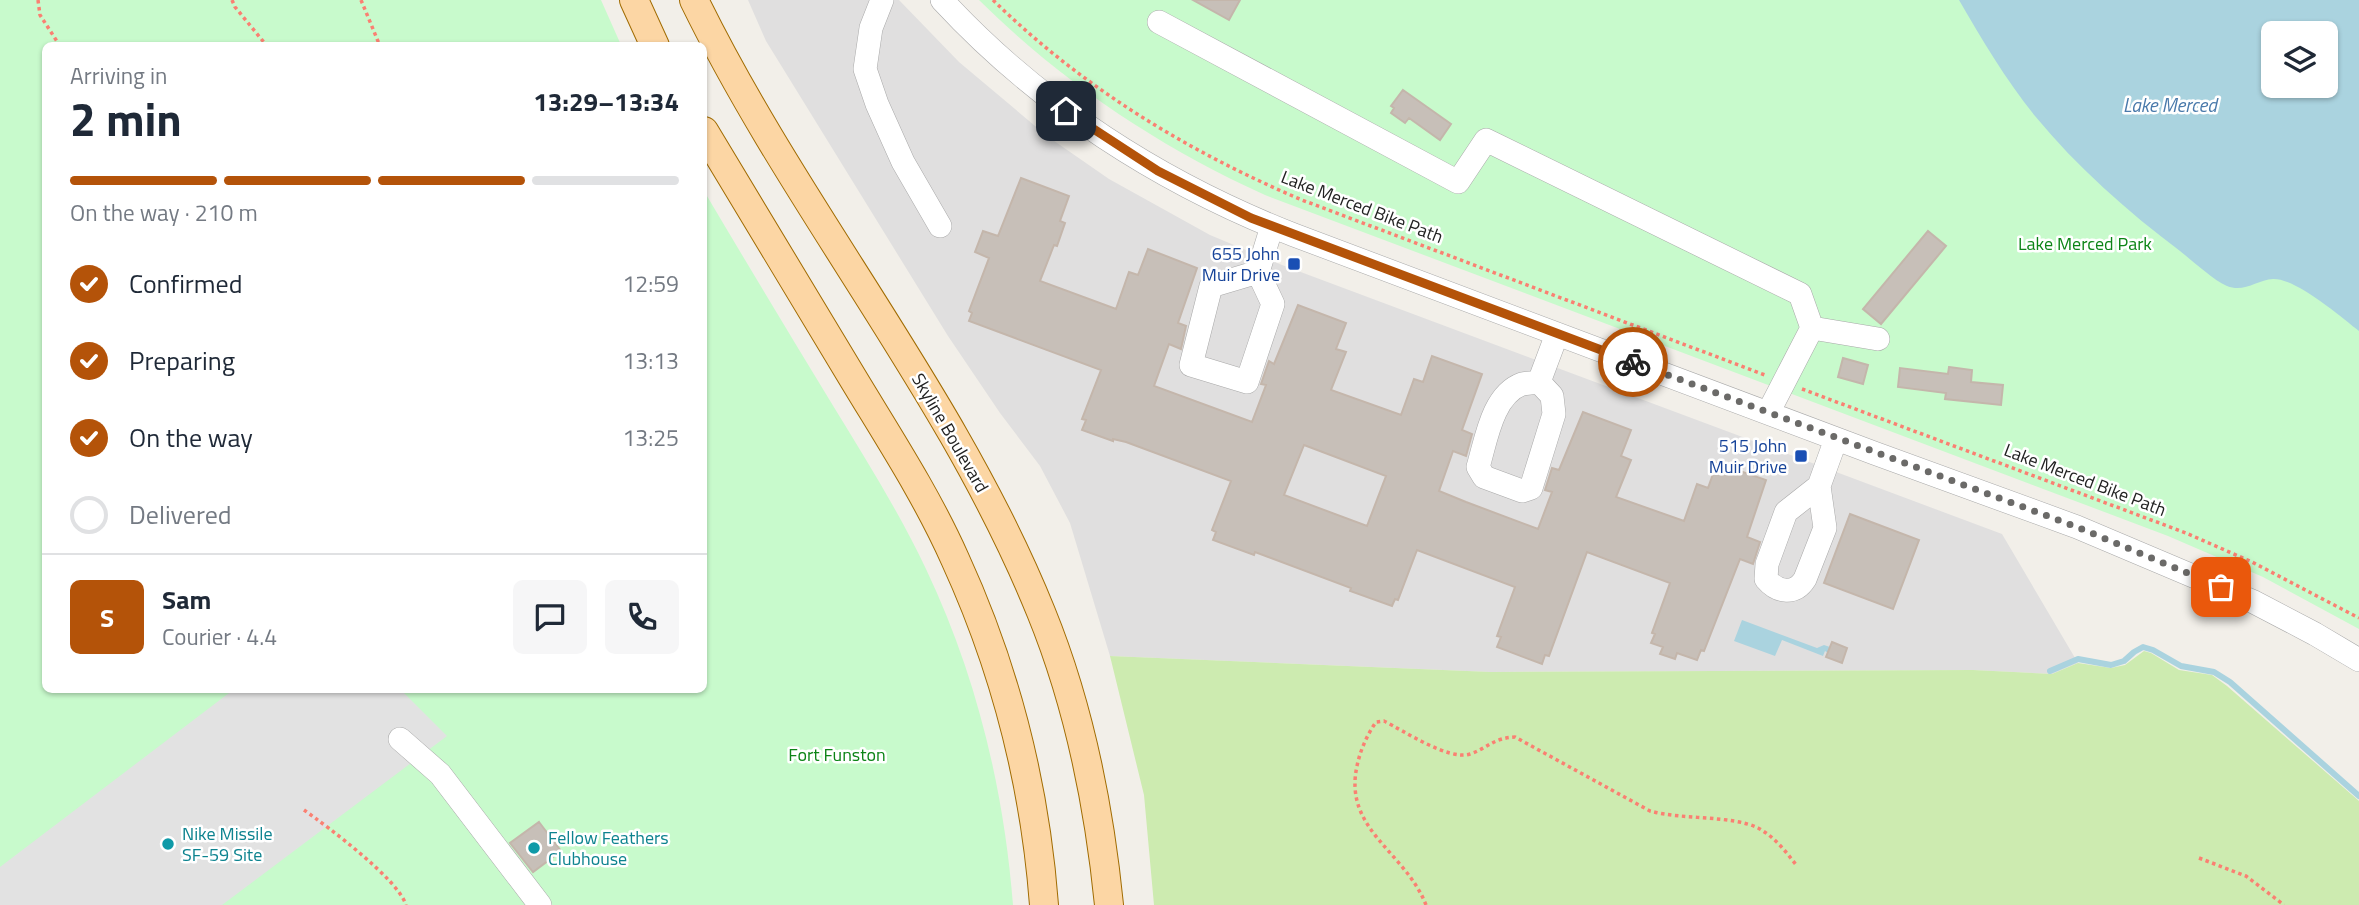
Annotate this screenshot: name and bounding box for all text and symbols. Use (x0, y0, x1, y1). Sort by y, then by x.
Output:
map controls (2261, 21, 2338, 98)
button: layers (2261, 21, 2338, 98)
text: Arriving in (70, 58, 167, 93)
pin (1036, 81, 1096, 141)
text: 13:29–13:34 (533, 82, 679, 121)
text: 2 min (70, 84, 182, 154)
water label: Lake Merced (2123, 90, 2219, 119)
icon: home (1047, 92, 1085, 130)
street label: Lake Merced Bike Path (1277, 163, 1447, 250)
text: On the way · 210 m (70, 195, 258, 230)
park label: Lake Merced Park (2018, 230, 2152, 257)
place label: 655 John Muir Drive (1202, 240, 1280, 288)
marker: 655 John Muir Drive (1286, 256, 1302, 272)
text: Confirmed (129, 264, 243, 303)
icon: check (70, 265, 108, 303)
text: 12:59 (622, 266, 679, 301)
courier (1598, 327, 1668, 397)
text: Preparing (129, 341, 235, 380)
icon: check (70, 342, 108, 380)
text: 13:13 (622, 343, 679, 378)
icon: bike (1614, 343, 1652, 381)
street label: Skyline Boulevard (905, 368, 996, 498)
text: On the way (129, 418, 253, 457)
icon: check (70, 419, 108, 457)
text: 13:25 (622, 420, 679, 455)
place label: 515 John Muir Drive (1709, 432, 1787, 480)
street label: Lake Merced Bike Path (2000, 436, 2170, 523)
marker: 515 John Muir Drive (1793, 448, 1809, 464)
text: Delivered (129, 495, 232, 534)
pin (2191, 557, 2251, 617)
icon: bag (2202, 568, 2240, 606)
text: Sam (162, 580, 211, 619)
button: chat (513, 580, 587, 654)
button: phone (605, 580, 679, 654)
text: S (100, 598, 114, 637)
text: Courier · 4.4 (162, 619, 277, 654)
park label: Fort Funston (788, 741, 886, 768)
place label: Nike Missile SF-59 Site (182, 820, 273, 868)
place label: Fellow Feathers Clubhouse (548, 824, 669, 872)
marker: Nike Missile SF-59 Site (160, 836, 176, 852)
marker: Fellow Feathers Clubhouse (526, 840, 542, 856)

